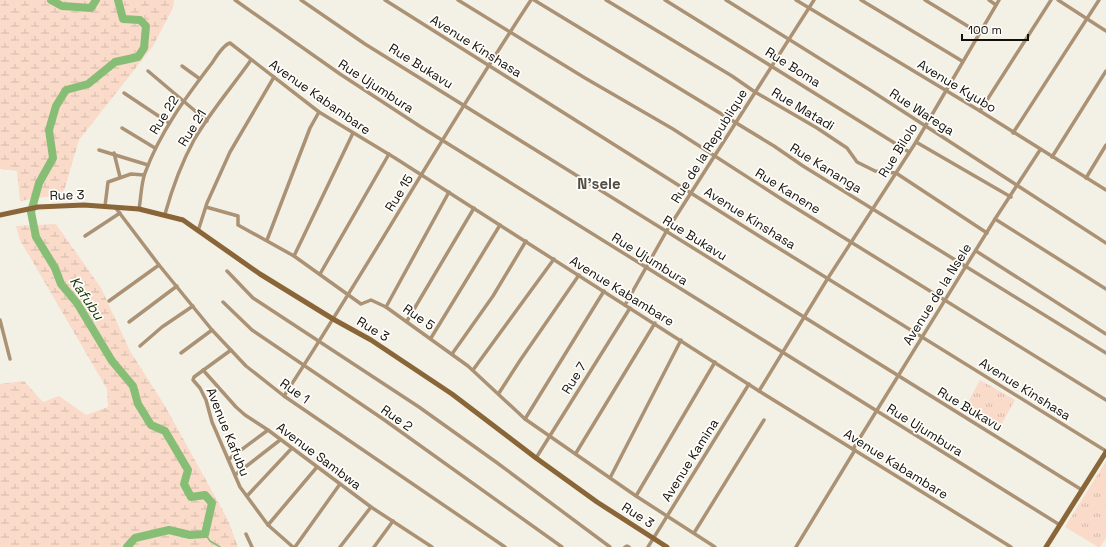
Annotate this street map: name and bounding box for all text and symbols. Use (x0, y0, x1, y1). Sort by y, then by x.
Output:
street label: Avenue Kinshasa (427, 11, 525, 81)
scale bar (962, 16, 1028, 42)
text: 100 m (968, 22, 1002, 38)
street label: Rue Bukavu (386, 40, 456, 92)
street label: Rue Boma (762, 43, 824, 91)
street label: Rue Ujumbura (335, 55, 417, 117)
street label: Avenue Kabambare (266, 56, 374, 138)
street label: Avenue Kyubo (914, 56, 1000, 116)
street label: Rue Matadi (768, 84, 838, 134)
street label: Rue Warega (886, 85, 958, 140)
street label: Rue de la Republique (667, 86, 751, 206)
street label: Rue 22 (145, 92, 183, 138)
street label: Rue 21 (174, 106, 210, 150)
street label: Rue Bilolo (875, 119, 921, 181)
street label: Rue Kananga (787, 139, 866, 197)
street label: Rue Kanene (752, 164, 824, 218)
street label: Rue 15 (381, 171, 417, 215)
district label: N'sele (577, 174, 621, 193)
street label: Avenue Kinshasa (701, 183, 799, 253)
street label: Rue 3 (49, 186, 85, 204)
street label: Rue Bukavu (660, 212, 730, 264)
street label: Rue Ujumbura (609, 229, 692, 289)
street label: Avenue de la Nsele (899, 240, 975, 348)
street label: Avenue Kabambare (567, 252, 677, 330)
water label: Kafubu (66, 273, 109, 324)
street label: Rue 5 (400, 300, 438, 334)
street label: Rue 3 (354, 313, 393, 345)
street label: Avenue Kinshasa (976, 354, 1074, 424)
street label: Rue 7 (558, 359, 590, 397)
street label: Rue 1 (277, 375, 313, 407)
street label: Rue Bukavu (934, 383, 1006, 435)
street label: Avenue Kafubu (202, 385, 254, 479)
street label: Rue Ujumbura (884, 400, 967, 460)
street label: Rue 2 (378, 401, 416, 435)
street label: Avenue Kamina (658, 415, 723, 505)
street label: Avenue Sambwa (273, 419, 365, 494)
street label: Avenue Kabambare (841, 425, 951, 503)
street label: Rue 3 (619, 498, 657, 532)

